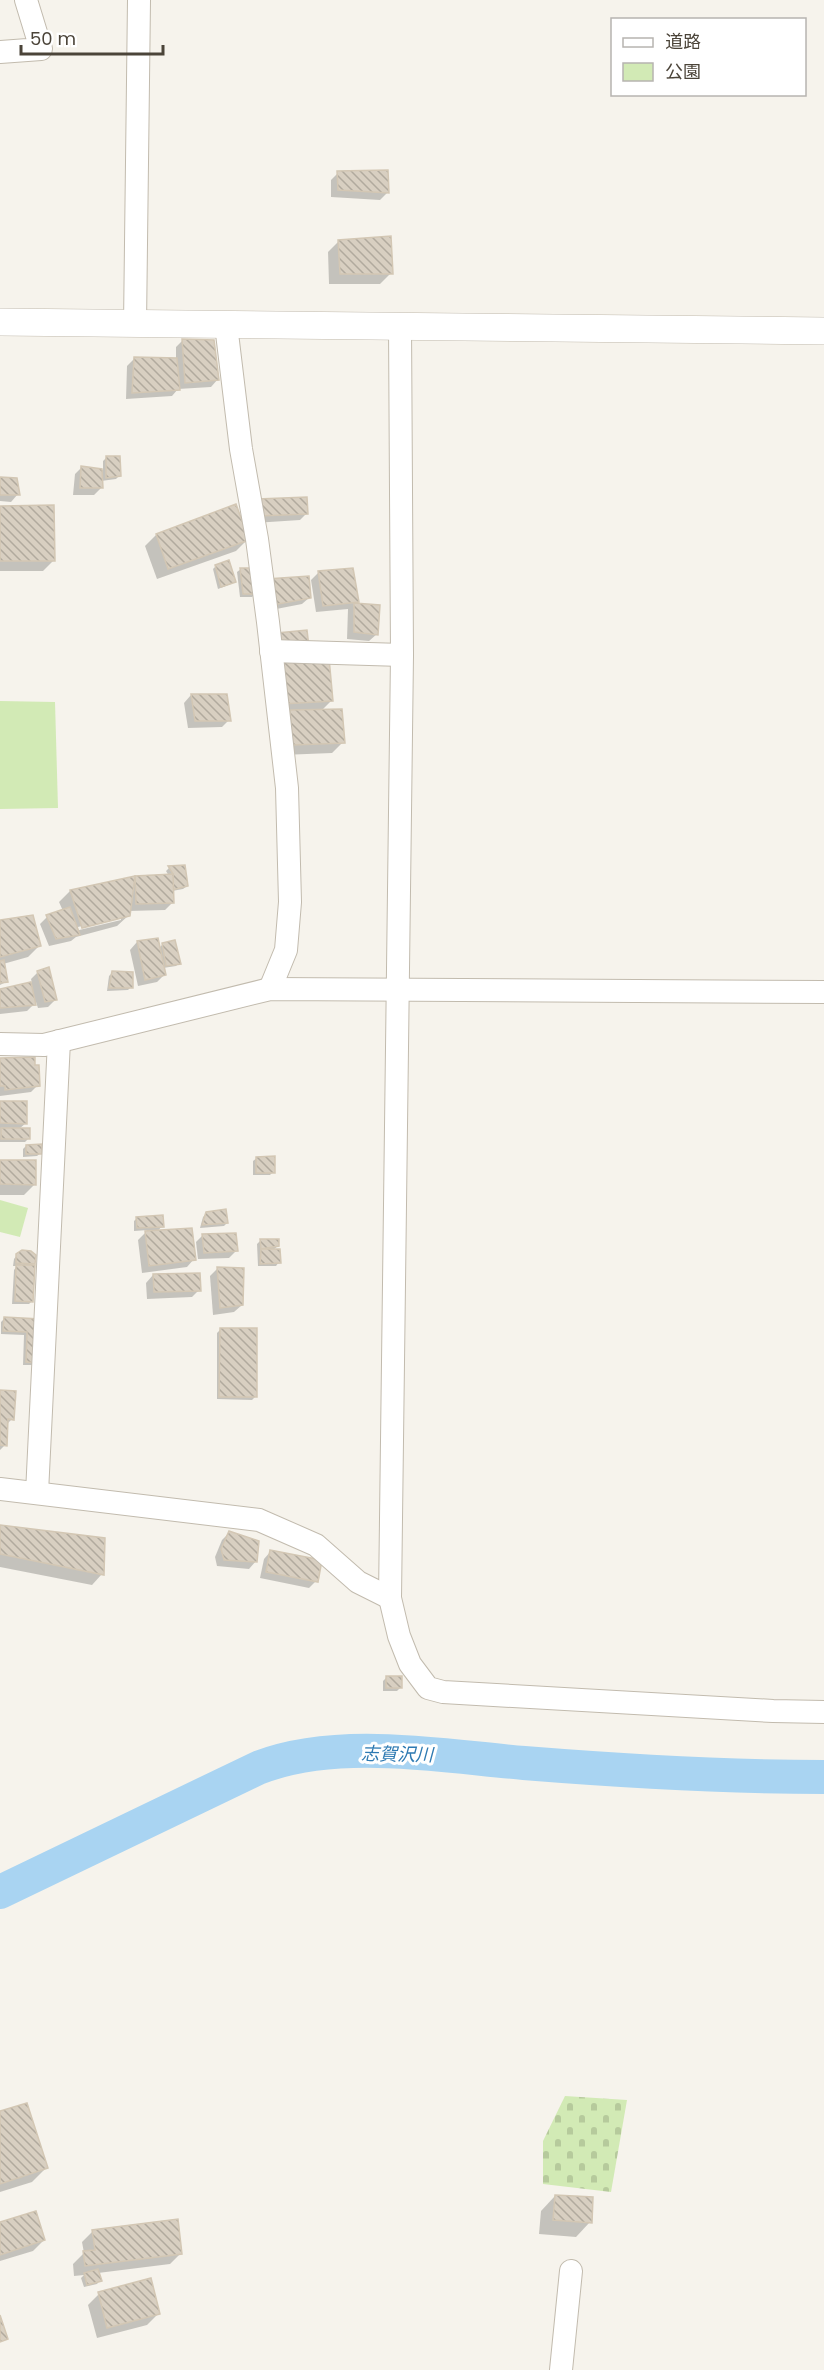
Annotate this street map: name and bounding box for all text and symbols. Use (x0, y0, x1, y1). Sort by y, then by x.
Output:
scale bar (21, 18, 164, 56)
legend (611, 18, 806, 96)
text: 50 m (30, 26, 76, 51)
text: 道路 (665, 29, 701, 54)
text: 公園 (665, 59, 701, 84)
water label: 志賀沢川 (361, 1741, 435, 1767)

